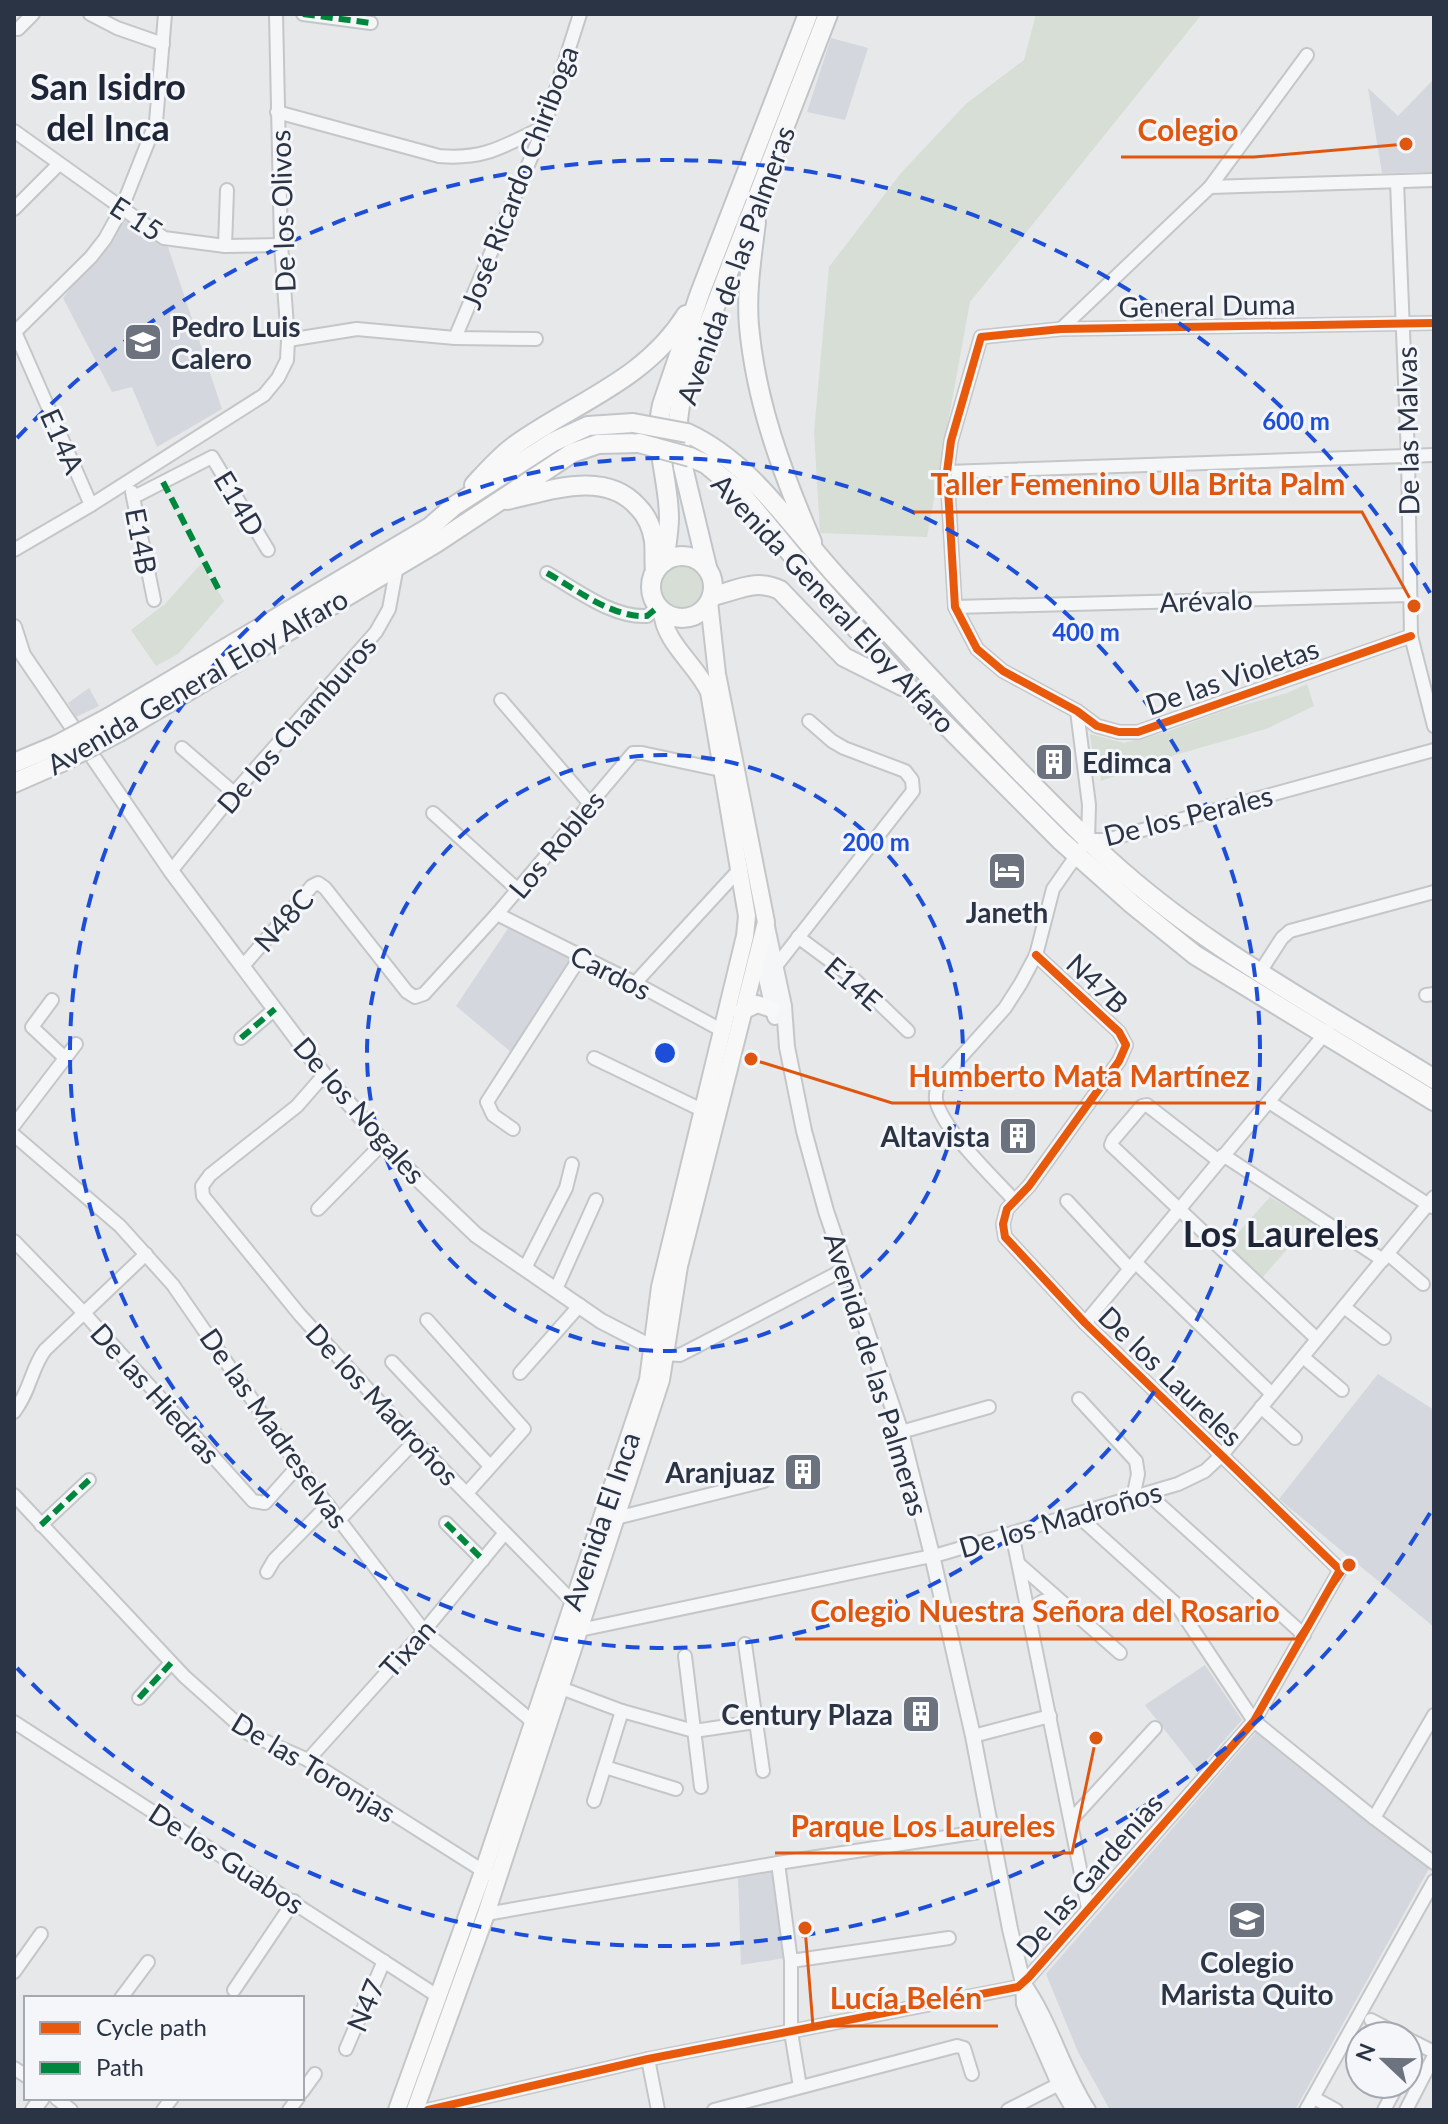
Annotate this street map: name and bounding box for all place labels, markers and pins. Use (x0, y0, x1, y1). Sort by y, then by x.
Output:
callout: Colegio (1121, 103, 1254, 157)
place label: Pedro Luis Calero (171, 309, 301, 375)
school or university icon: Pedro Luis Calero (122, 321, 164, 363)
callout: Taller Femenino Ulla Brita Palm (914, 458, 1362, 512)
building icon: Edimca (1033, 741, 1075, 783)
place label: Edimca (1082, 745, 1172, 779)
hotel icon: Janeth (986, 850, 1028, 892)
place label: Janeth (966, 895, 1048, 929)
centre of rings (651, 1039, 679, 1067)
callout: Humberto Mata Martínez (892, 1049, 1266, 1103)
building icon: Altavista (997, 1115, 1039, 1157)
place label: Altavista (880, 1119, 990, 1153)
building icon: Aranjuaz (782, 1451, 824, 1493)
place label: Aranjuaz (664, 1455, 775, 1489)
callout: Colegio Nuestra Señora del Rosario (795, 1585, 1296, 1639)
building icon: Century Plaza (900, 1693, 942, 1735)
place label: Century Plaza (721, 1697, 893, 1731)
callout: Parque Los Laureles (775, 1799, 1072, 1853)
school or university icon: Colegio Marista Quito (1226, 1899, 1268, 1941)
place label: Colegio Marista Quito (1160, 1945, 1334, 2011)
callout: Lucía Belén (813, 1972, 998, 2026)

